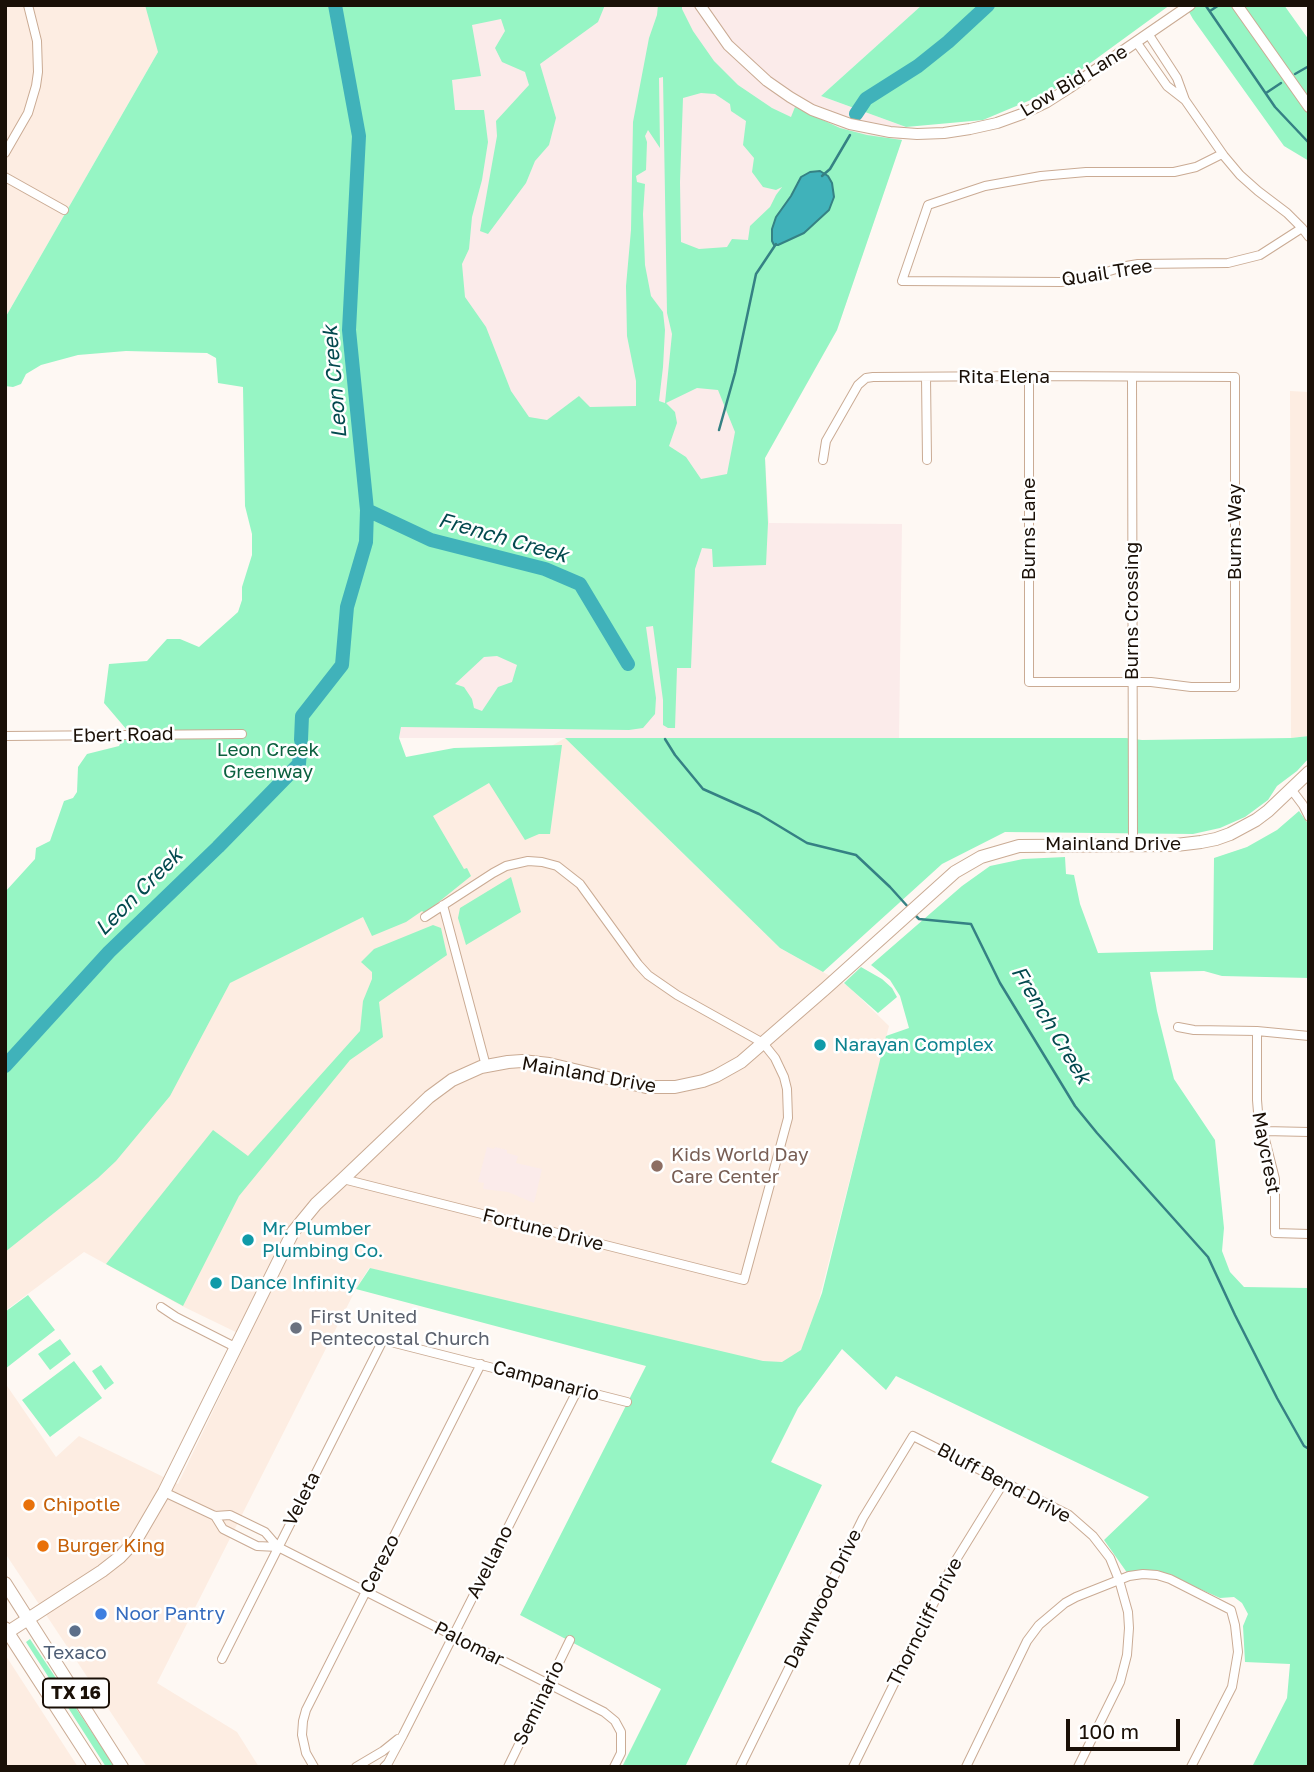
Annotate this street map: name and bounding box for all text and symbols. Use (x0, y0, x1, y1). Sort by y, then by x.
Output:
street label: Low Bid Lane (1016, 40, 1132, 122)
street label: Quail Tree (1060, 255, 1154, 291)
water label: Leon Creek (318, 325, 352, 439)
street label: Rita Elena (958, 366, 1050, 388)
street label: Burns Lane (1018, 478, 1040, 580)
street label: Burns Way (1224, 484, 1246, 580)
water label: French Creek (435, 507, 571, 569)
street label: Burns Crossing (1121, 542, 1143, 680)
street label: Ebert Road (72, 723, 174, 747)
park label: Leon Creek Greenway (217, 739, 319, 783)
street label: Mainland Drive (1045, 833, 1181, 855)
water label: Leon Creek (90, 843, 188, 941)
water label: French Creek (1006, 961, 1096, 1089)
place label: Narayan Complex (834, 1034, 994, 1056)
marker: Narayan Complex (812, 1037, 828, 1053)
street label: Mainland Drive (520, 1052, 658, 1098)
street label: Maycrest (1247, 1110, 1285, 1196)
place label: Kids World Day Care Center (671, 1144, 809, 1188)
marker: Kids World Day Care Center (649, 1158, 665, 1174)
street label: Fortune Drive (480, 1204, 606, 1256)
place label: Mr. Plumber Plumbing Co. (262, 1218, 383, 1262)
marker: Mr. Plumber Plumbing Co. (240, 1232, 256, 1248)
place label: Dance Infinity (230, 1272, 357, 1294)
marker: Dance Infinity (208, 1275, 224, 1291)
place label: First United Pentecostal Church (310, 1306, 490, 1350)
marker: First United Pentecostal Church (288, 1320, 304, 1336)
street label: Campanario (490, 1356, 602, 1406)
street label: Bluff Bend Drive (933, 1438, 1075, 1528)
street label: Veleta (279, 1468, 325, 1530)
place label: Chipotle (43, 1494, 120, 1516)
marker: Chipotle (21, 1497, 37, 1513)
street label: Avellano (462, 1522, 518, 1602)
street label: Dawnwood Drive (779, 1526, 867, 1672)
street label: Cerezo (355, 1531, 405, 1597)
place label: Burger King (57, 1535, 165, 1557)
marker: Burger King (35, 1538, 51, 1554)
street label: Thorncliff Drive (883, 1554, 967, 1690)
place label: Noor Pantry (115, 1603, 225, 1625)
marker: Noor Pantry (93, 1606, 109, 1622)
street label: Palomar (430, 1617, 508, 1671)
marker: Texaco (67, 1623, 83, 1639)
place label: Texaco (43, 1642, 107, 1664)
street label: Seminario (509, 1657, 569, 1749)
road number: TX 16 (43, 1678, 109, 1708)
scale bar (1069, 1706, 1183, 1750)
text: 100 m (1079, 1718, 1139, 1744)

